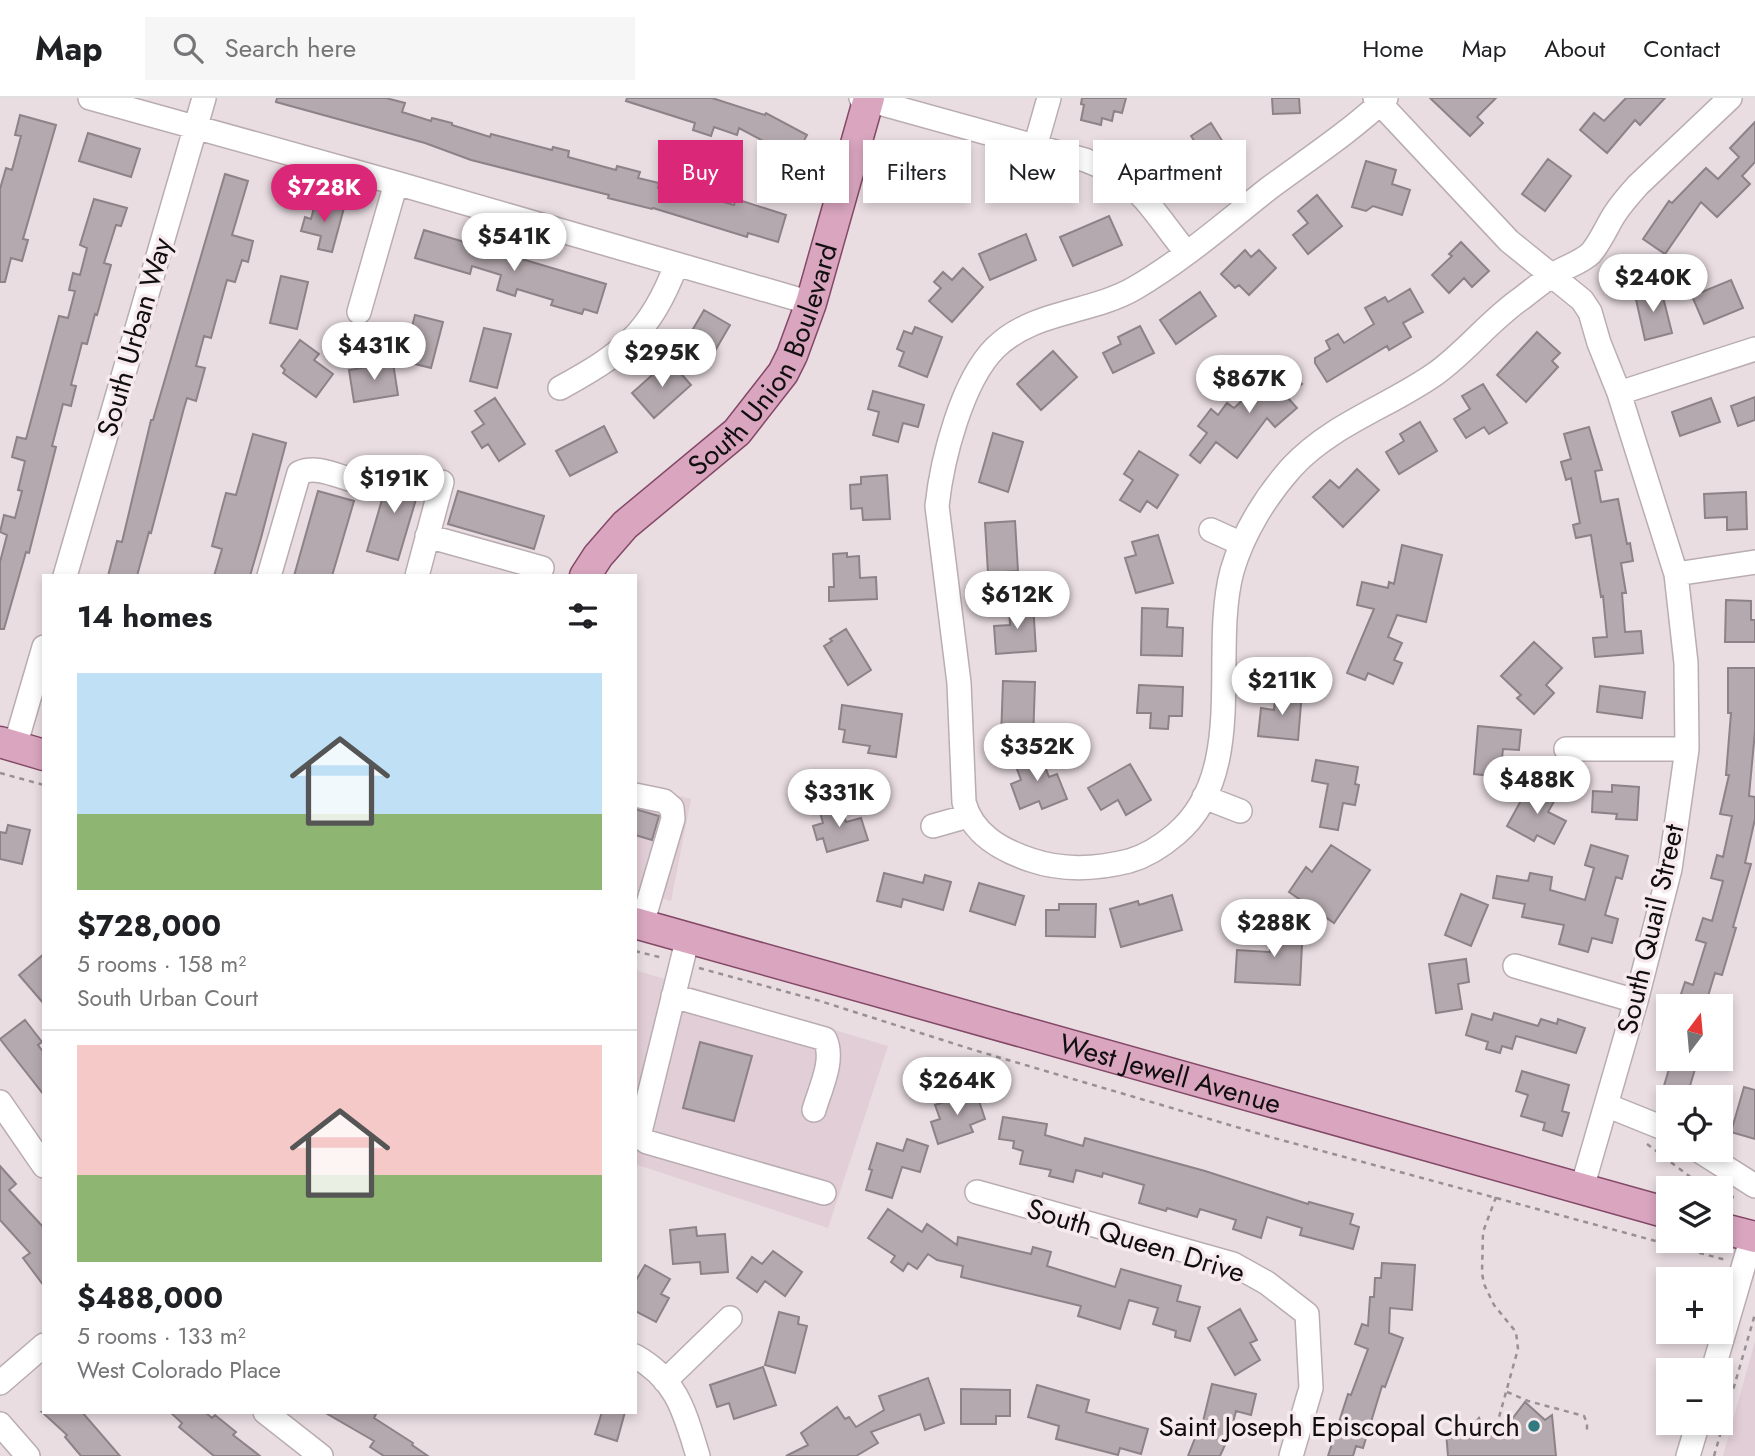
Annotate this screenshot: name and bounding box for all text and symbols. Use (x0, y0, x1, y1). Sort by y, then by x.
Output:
search box (145, 17, 635, 80)
text: Map (35, 25, 103, 72)
icon: search (169, 29, 207, 67)
text: Search here (225, 29, 356, 67)
text: Home (1362, 31, 1424, 66)
text: Map (1462, 31, 1506, 66)
text: About (1544, 31, 1605, 66)
text: Contact (1643, 31, 1720, 66)
chip: Buy (658, 140, 743, 203)
chip: Rent (757, 140, 849, 203)
chip: Filters (863, 140, 971, 203)
chip: New (985, 140, 1079, 203)
chip: Apartment (1093, 140, 1246, 203)
pin: $728K (275, 164, 373, 224)
text: $728K (287, 170, 361, 204)
pin: $541K (465, 214, 563, 273)
text: $541K (478, 219, 550, 253)
street label: South Urban Way (86, 232, 183, 442)
street label: South Union Boulevard (679, 238, 848, 486)
pin: $240K (1604, 254, 1702, 314)
text: $240K (1615, 260, 1691, 294)
pin: $431K (325, 322, 423, 382)
text: $431K (338, 328, 410, 362)
pin: $295K (613, 330, 711, 389)
text: $295K (624, 335, 700, 369)
pin: $867K (1200, 356, 1298, 415)
text: $867K (1212, 361, 1286, 395)
pin: $191K (345, 456, 443, 515)
text: $191K (359, 461, 429, 495)
pin: $612K (968, 572, 1066, 631)
text: $612K (981, 577, 1053, 611)
text: 14 homes (77, 595, 212, 638)
icon: filters (564, 597, 602, 635)
pin: $211K (1233, 658, 1331, 717)
text: $211K (1248, 663, 1316, 697)
icon: home (277, 718, 403, 844)
pin: $352K (988, 724, 1086, 783)
text: $352K (1000, 729, 1074, 763)
pin: $488K (1488, 756, 1586, 816)
text: $488K (1499, 762, 1575, 796)
pin: $331K (790, 770, 888, 829)
text: $331K (804, 775, 874, 809)
street label: South Quail Street (1606, 820, 1695, 1038)
pin: $288K (1225, 900, 1323, 959)
text: $728,000 (77, 904, 221, 947)
text: $288K (1237, 905, 1311, 939)
text: 5 rooms · 158 m² (77, 947, 246, 981)
text: South Urban Court (77, 981, 258, 1015)
north arrow (1656, 994, 1732, 1071)
map controls (1656, 994, 1733, 1435)
street label: West Jewell Avenue (1055, 1023, 1286, 1124)
pin: $264K (908, 1058, 1006, 1117)
text: $264K (919, 1063, 995, 1097)
button: locate (1656, 1085, 1733, 1162)
icon: home (277, 1090, 403, 1216)
button: layers (1656, 1176, 1733, 1253)
street label: South Queen Drive (1022, 1188, 1250, 1293)
button: + (1656, 1267, 1733, 1344)
text: $488,000 (77, 1276, 223, 1319)
text: 5 rooms · 133 m² (77, 1319, 246, 1353)
text: West Colorado Place (77, 1353, 281, 1387)
button: − (1656, 1358, 1733, 1435)
place label: Saint Joseph Episcopal Church (1159, 1406, 1520, 1447)
marker: Saint Joseph Episcopal Church (1526, 1418, 1542, 1434)

